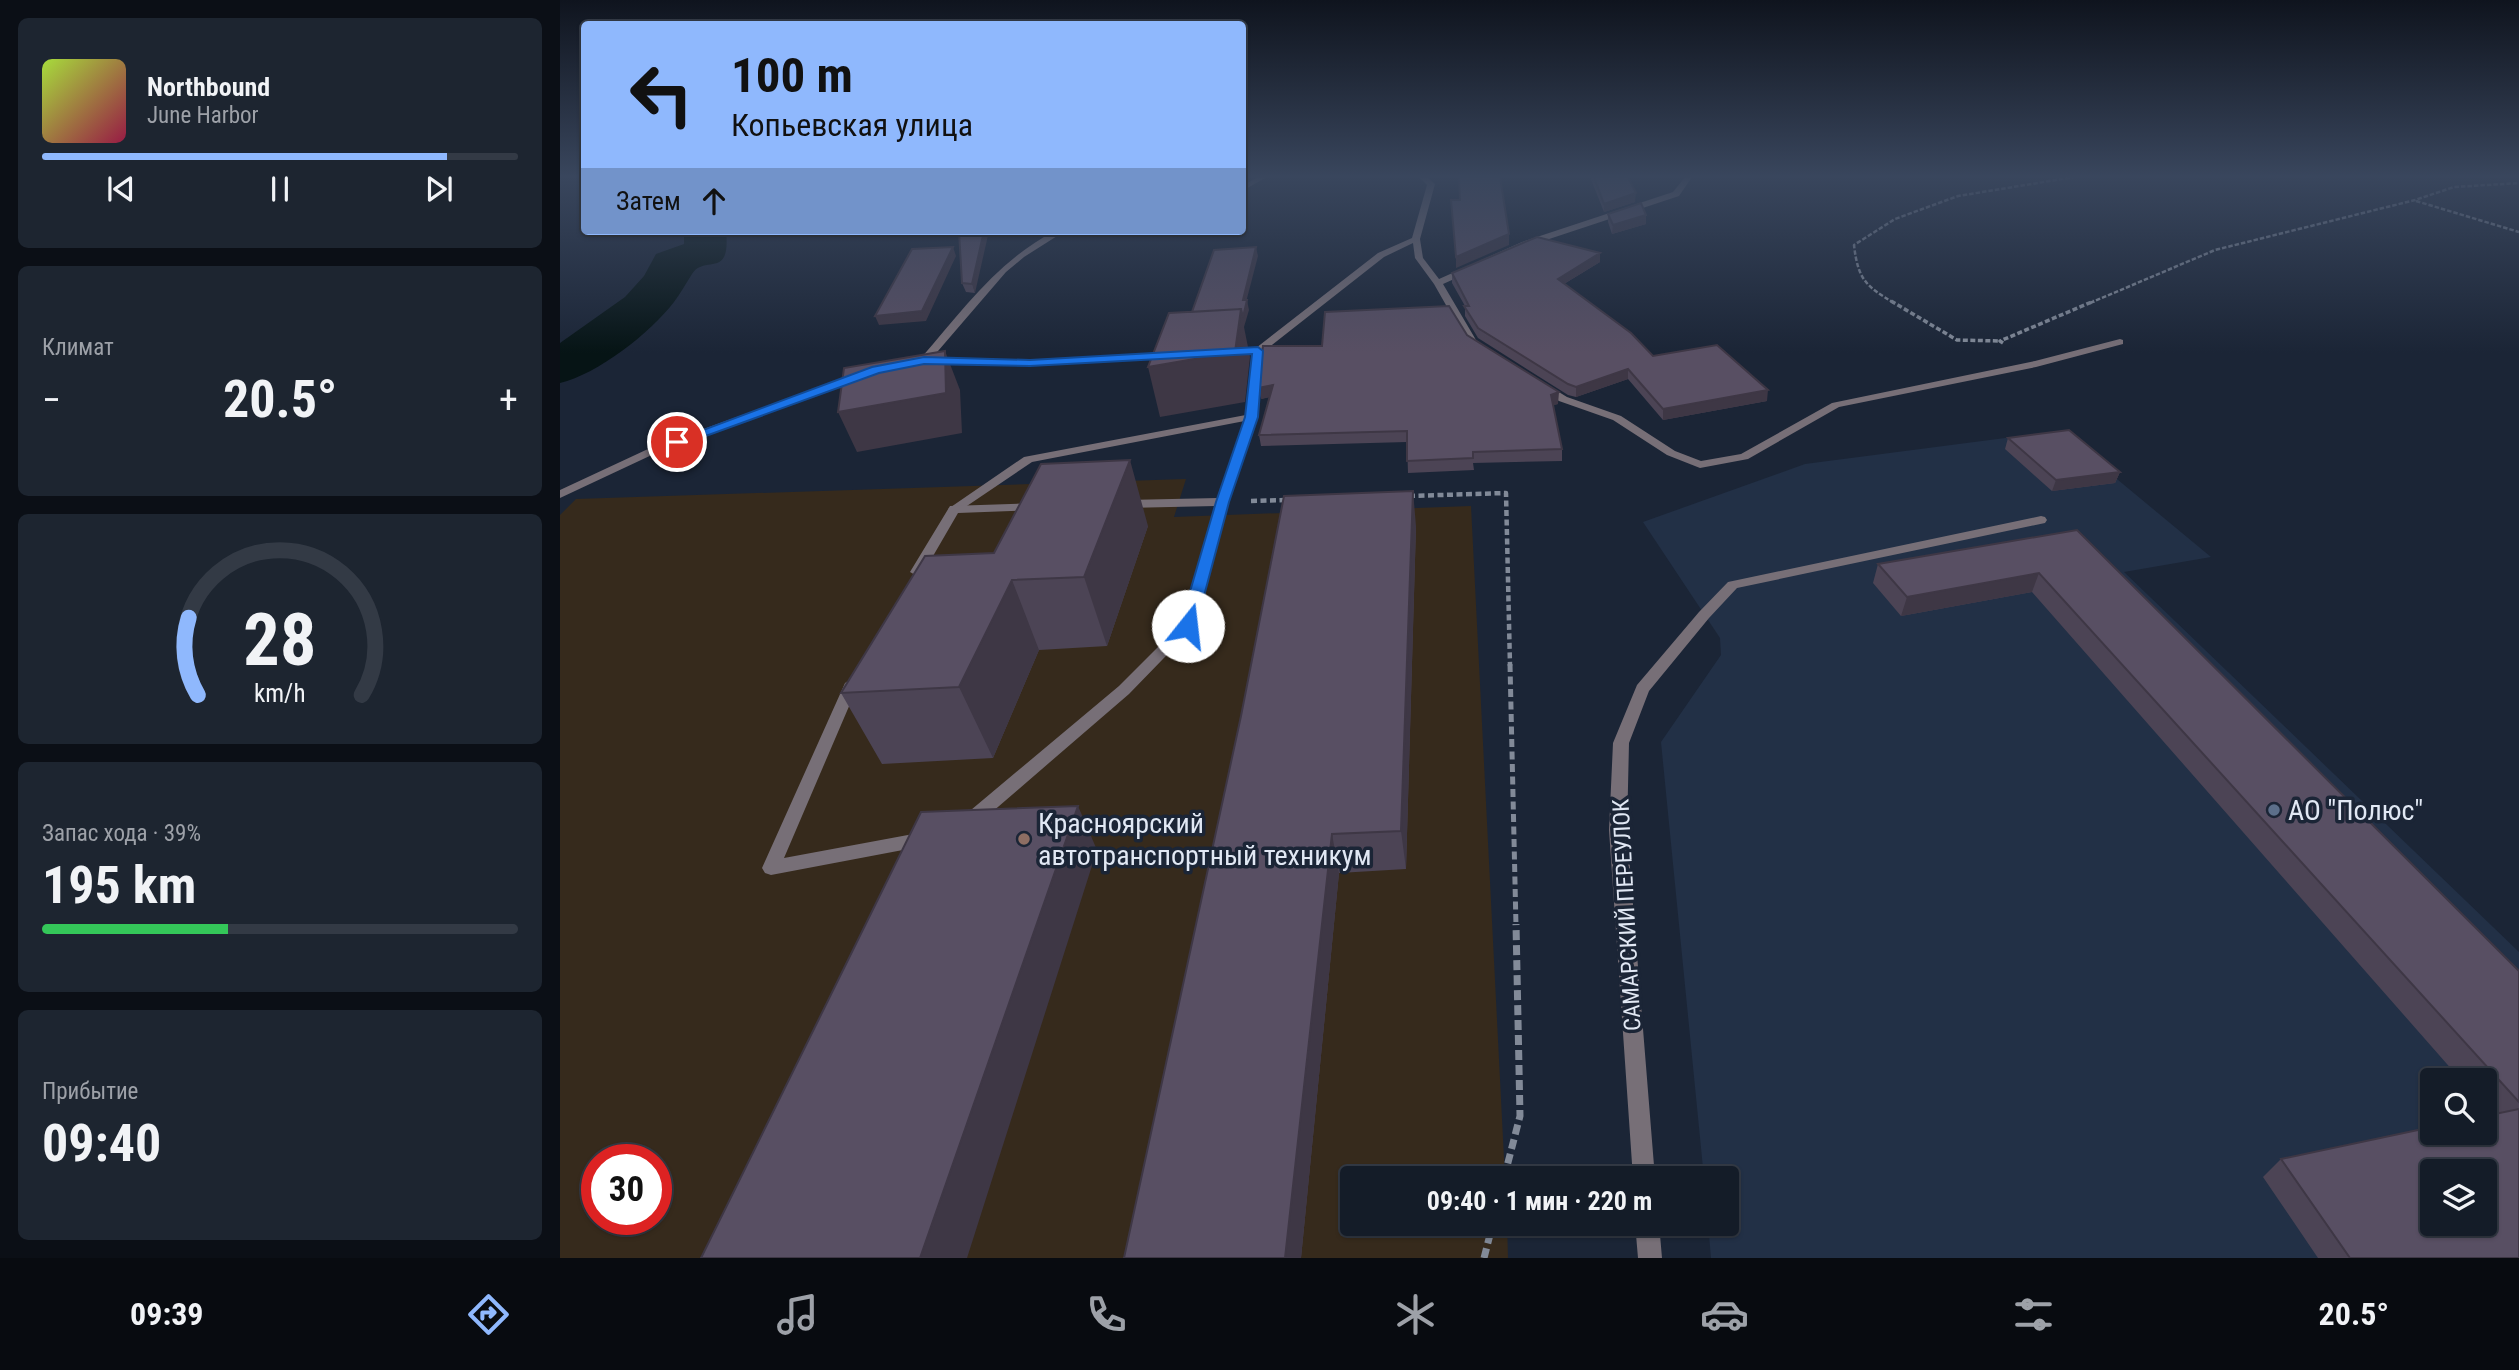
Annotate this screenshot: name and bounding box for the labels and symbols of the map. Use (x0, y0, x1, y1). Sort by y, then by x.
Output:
pin (647, 412, 707, 472)
position arrow (1151, 589, 1225, 663)
place label: АО "Полюс" (2288, 794, 2423, 827)
street label: САМАРСКИЙ ПЕРЕУЛОК (1606, 798, 1647, 1032)
marker: АО "Полюс" (2266, 802, 2282, 818)
place label: Красноярский автотранспортный техникум (1038, 807, 1372, 872)
marker: Красноярский автотранспортный техникум (1016, 831, 1032, 847)
speed limit sign: 30 (581, 1144, 672, 1235)

